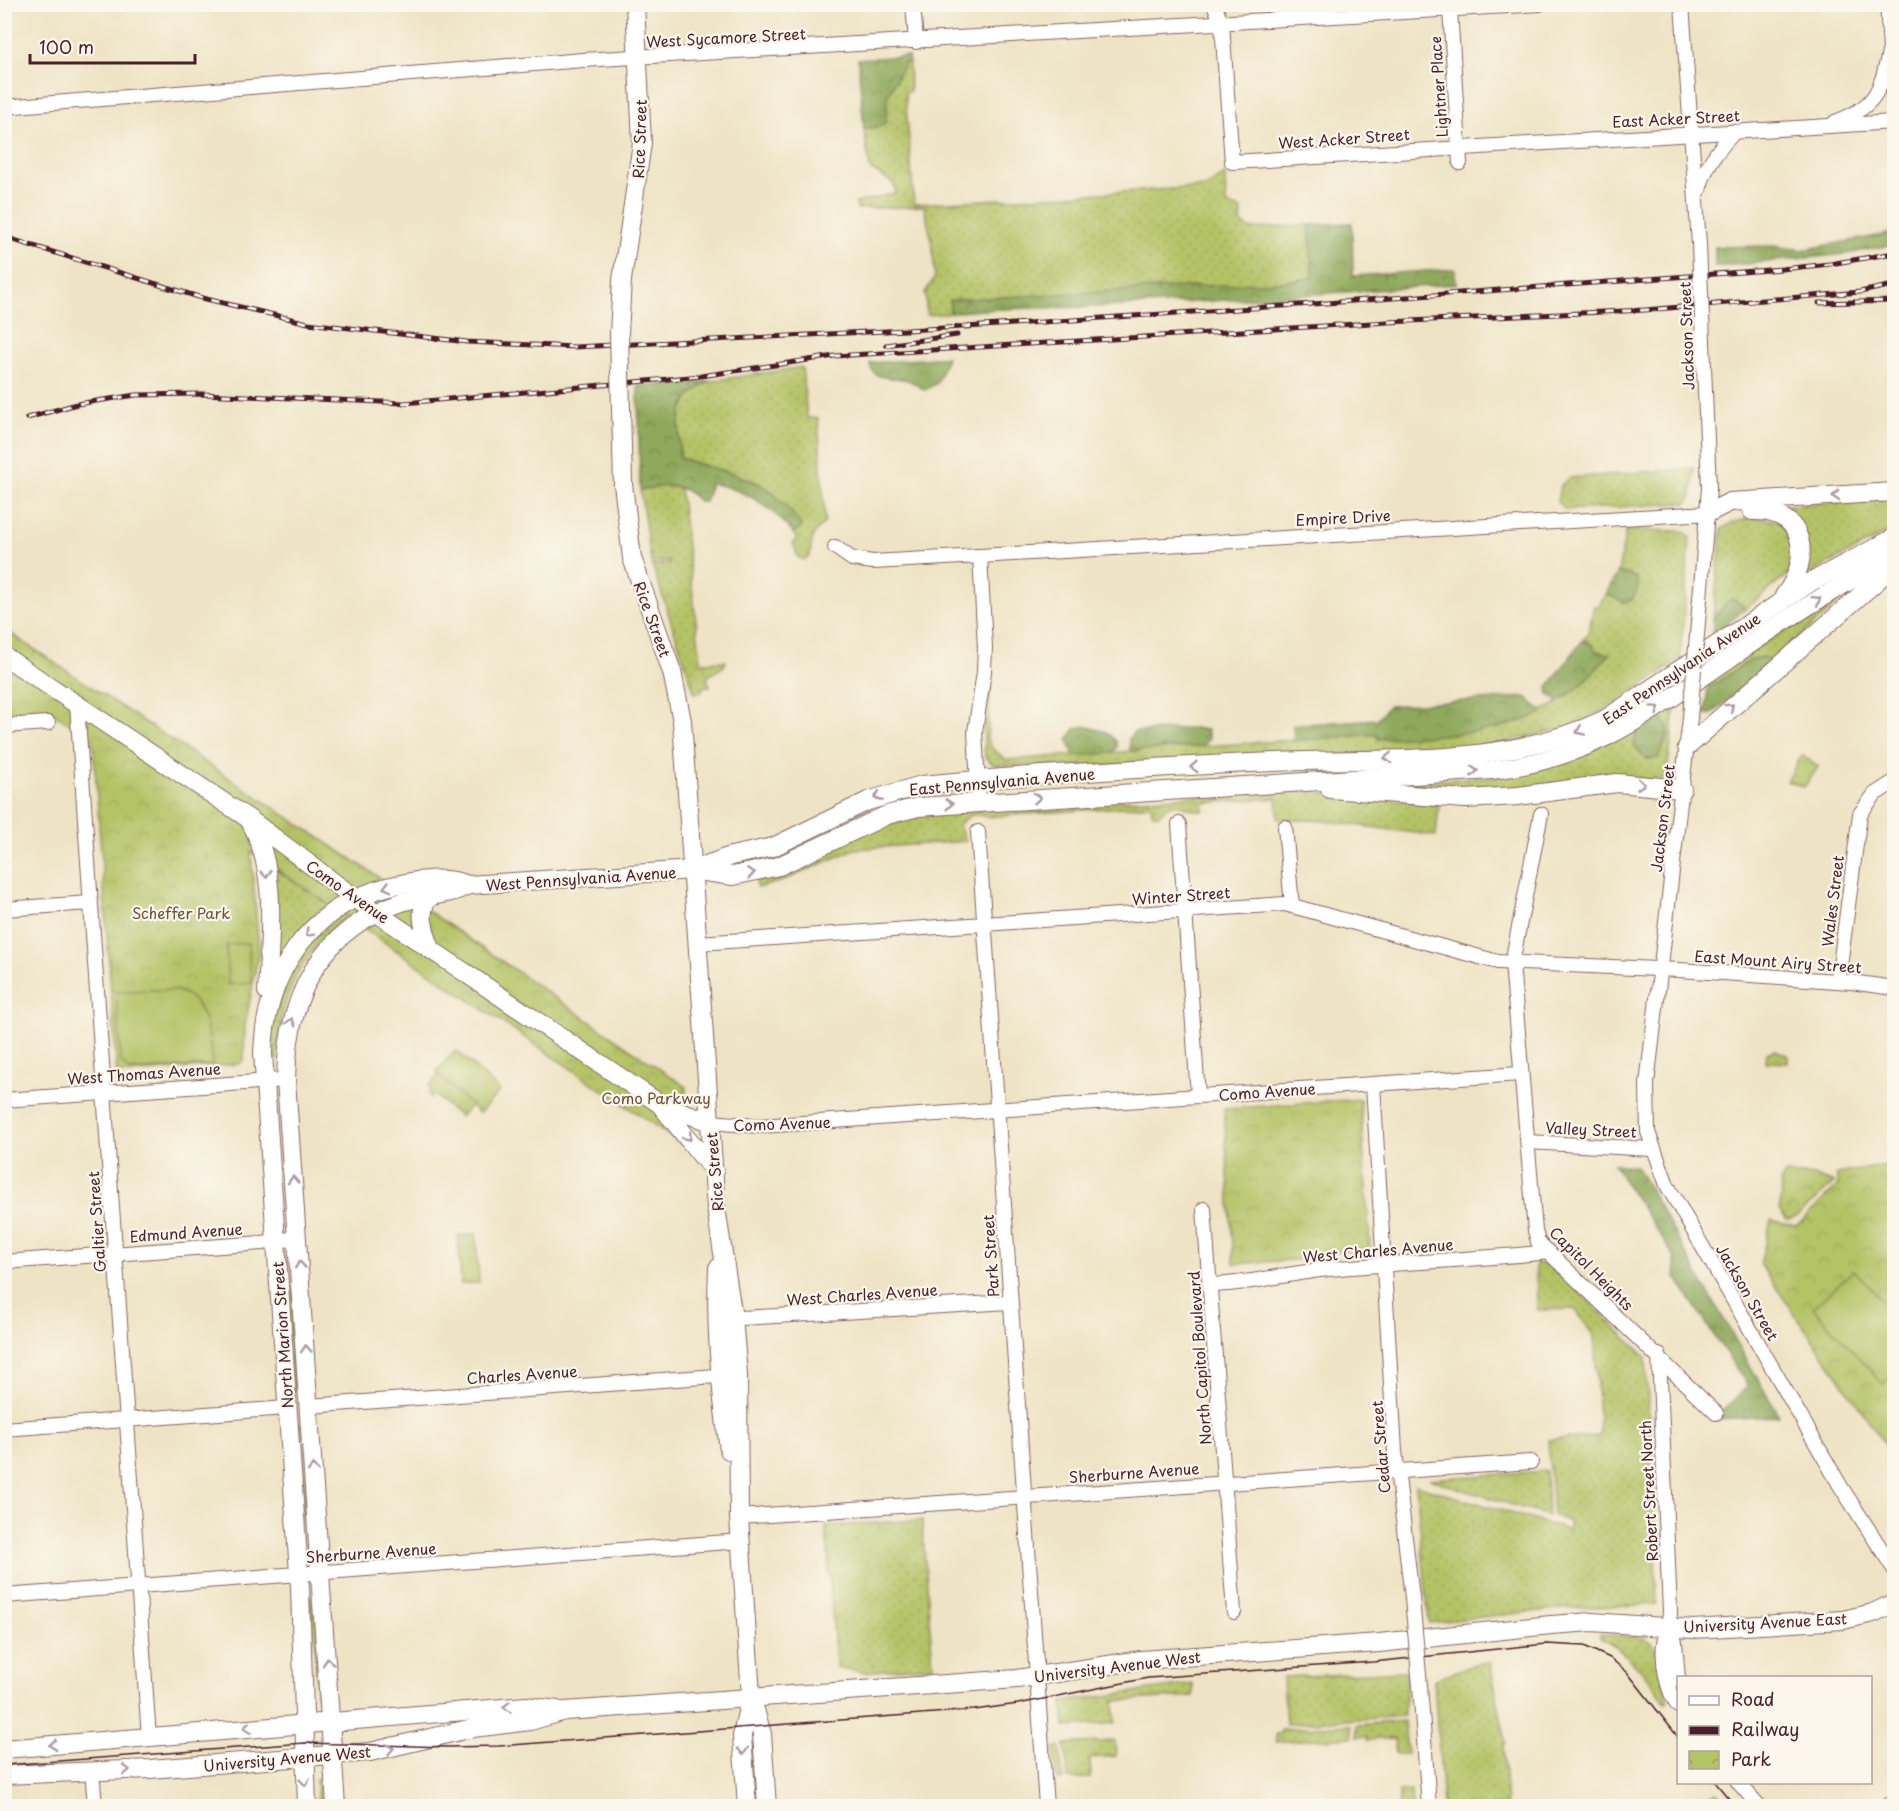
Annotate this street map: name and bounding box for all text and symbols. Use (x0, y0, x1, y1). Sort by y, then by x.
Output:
street label: West Sycamore Street (646, 21, 806, 53)
scale bar (30, 27, 195, 65)
text: 100 m (39, 33, 94, 60)
street label: Lightner Place (1423, 36, 1453, 138)
street label: Rice Street (626, 99, 652, 179)
street label: East Acker Street (1612, 103, 1740, 133)
street label: West Acker Street (1278, 122, 1410, 154)
street label: Jackson Street (1673, 282, 1699, 390)
one-way arrow (1832, 489, 1841, 502)
street label: Empire Drive (1295, 503, 1391, 531)
street label: Rice Street (629, 578, 677, 660)
one-way arrow (1811, 595, 1821, 607)
street label: East Pennsylvania Avenue (1597, 606, 1765, 730)
one-way arrow (1723, 703, 1734, 714)
one-way arrow (1649, 705, 1660, 716)
one-way arrow (1575, 724, 1586, 736)
one-way arrow (1384, 752, 1393, 764)
one-way arrow (1189, 760, 1198, 773)
street label: East Pennsylvania Avenue (908, 761, 1096, 801)
street label: Jackson Street (1644, 763, 1680, 873)
one-way arrow (1470, 765, 1479, 778)
one-way arrow (1636, 777, 1645, 790)
one-way arrow (874, 789, 884, 802)
one-way arrow (1033, 792, 1042, 805)
one-way arrow (944, 798, 953, 811)
street label: Como Avenue (302, 854, 394, 928)
street label: Wales Street (1815, 854, 1849, 948)
street label: West Pennsylvania Avenue (485, 860, 677, 896)
one-way arrow (745, 867, 755, 880)
one-way arrow (259, 870, 272, 879)
one-way arrow (382, 880, 393, 892)
street label: Winter Street (1131, 880, 1231, 910)
park label: Scheffer Park (132, 901, 230, 924)
one-way arrow (305, 926, 316, 937)
street label: East Mount Airy Street (1694, 944, 1862, 978)
one-way arrow (284, 1017, 297, 1027)
street label: West Thomas Avenue (67, 1056, 221, 1090)
street label: Como Avenue (1218, 1076, 1316, 1106)
park label: Como Parkway (601, 1086, 711, 1109)
street label: Como Avenue (733, 1110, 831, 1136)
street label: Valley Street (1545, 1115, 1637, 1143)
one-way arrow (680, 1131, 691, 1142)
street label: Rice Street (699, 1132, 729, 1212)
street label: Galtier Street (81, 1171, 111, 1273)
one-way arrow (287, 1175, 300, 1184)
street label: Park Street (976, 1214, 1004, 1298)
street label: Edmund Avenue (129, 1217, 243, 1247)
street label: Capitol Heights (1545, 1221, 1639, 1315)
street label: West Charles Avenue (1302, 1232, 1454, 1268)
street label: Jackson Street (1711, 1239, 1785, 1345)
one-way arrow (293, 1260, 306, 1269)
street label: North Marion Street (265, 1261, 299, 1409)
street label: North Capitol Boulevard (1181, 1270, 1217, 1446)
street label: West Charles Avenue (786, 1277, 938, 1311)
one-way arrow (300, 1344, 313, 1353)
street label: Charles Avenue (466, 1359, 578, 1389)
street label: Cedar Street (1364, 1400, 1396, 1494)
street label: Robert Street North (1633, 1420, 1663, 1562)
street label: Sherburne Avenue (1068, 1456, 1200, 1488)
one-way arrow (307, 1463, 320, 1472)
street label: Sherburne Avenue (305, 1536, 437, 1568)
street label: University Avenue East (1683, 1606, 1847, 1638)
street label: University Avenue West (1032, 1644, 1202, 1688)
one-way arrow (321, 1658, 334, 1667)
legend (1677, 1676, 1872, 1784)
text: Road (1731, 1685, 1775, 1712)
one-way arrow (503, 1700, 512, 1713)
text: Railway (1731, 1715, 1799, 1742)
one-way arrow (243, 1722, 252, 1734)
one-way arrow (48, 1738, 57, 1751)
street label: University Avenue West (202, 1739, 372, 1777)
one-way arrow (384, 1743, 394, 1756)
text: Park (1731, 1745, 1771, 1772)
one-way arrow (737, 1746, 750, 1755)
one-way arrow (121, 1763, 130, 1776)
one-way arrow (298, 1778, 311, 1787)

